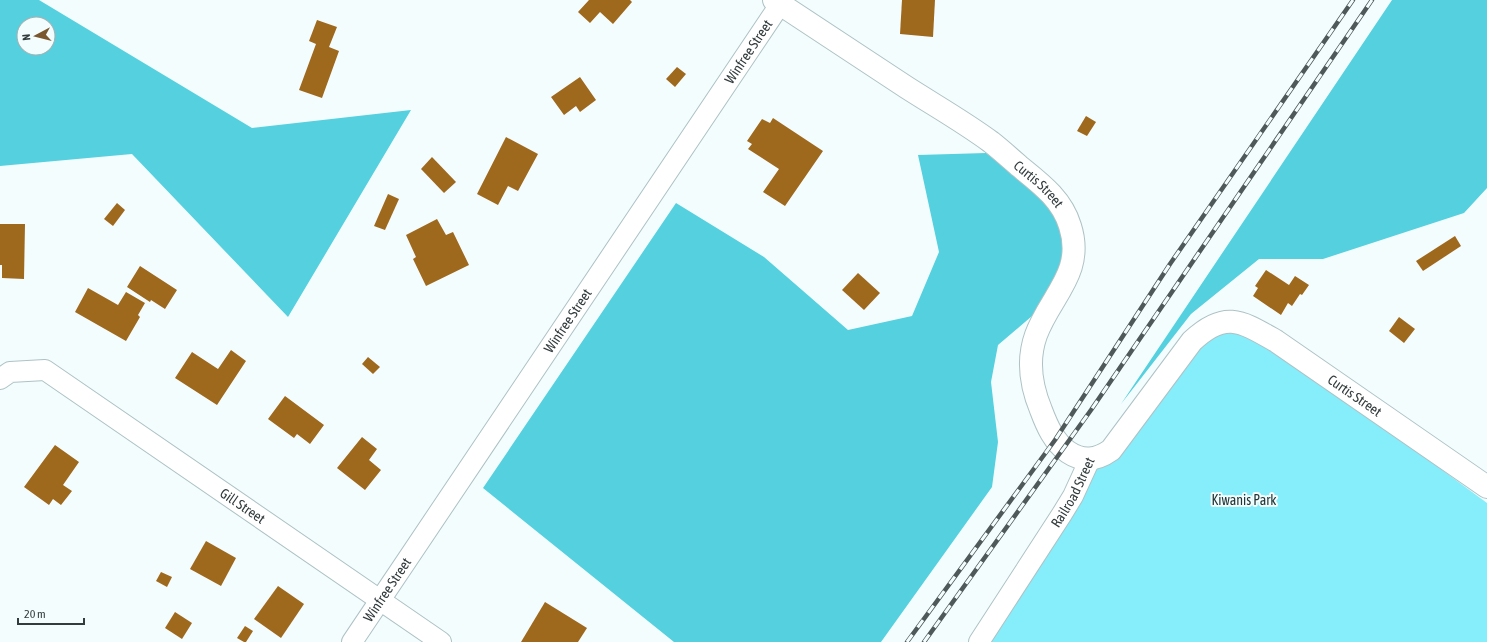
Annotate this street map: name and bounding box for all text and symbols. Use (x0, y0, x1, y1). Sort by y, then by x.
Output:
north arrow (16, 16, 56, 56)
street label: Winfree Street (721, 17, 775, 87)
text: N (20, 33, 32, 41)
street label: Curtis Street (1011, 157, 1067, 210)
street label: Winfree Street (541, 286, 595, 356)
street label: Curtis Street (1325, 371, 1385, 420)
street label: Railroad Street (1048, 455, 1098, 530)
street label: Gill Street (217, 485, 268, 527)
park label: Kiwanis Park (1211, 492, 1277, 508)
street label: Winfree Street (360, 555, 414, 625)
scale bar (18, 600, 84, 626)
text: 20 m (24, 607, 46, 621)

